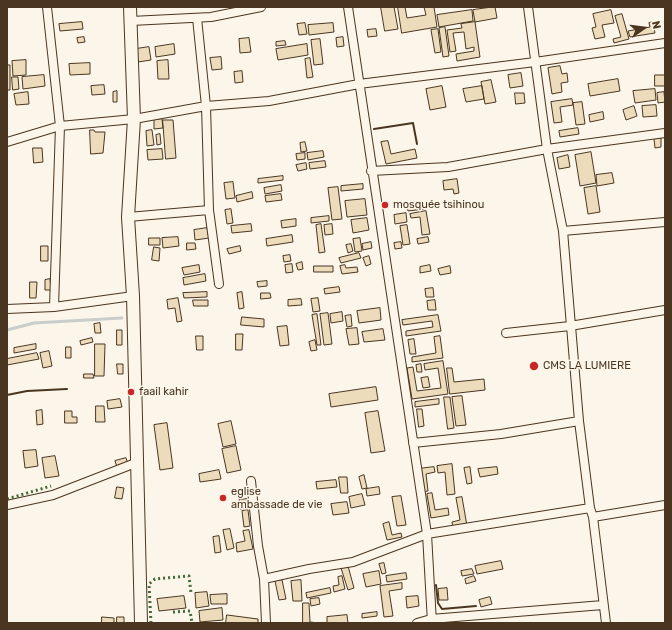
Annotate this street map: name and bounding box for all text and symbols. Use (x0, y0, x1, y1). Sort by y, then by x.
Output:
north arrow (624, 8, 664, 48)
text: N (649, 20, 663, 30)
place label: mosquée tsihinou (393, 198, 484, 212)
marker: mosquée tsihinou (380, 200, 390, 210)
place label: CMS LA LUMIERE (543, 359, 631, 373)
marker: CMS LA LUMIERE (528, 360, 540, 372)
place label: faail kahir (139, 385, 189, 399)
marker: faail kahir (126, 387, 136, 397)
place label: eglise ambassade de vie (231, 485, 322, 511)
marker: eglise ambassade de vie (218, 493, 228, 503)

